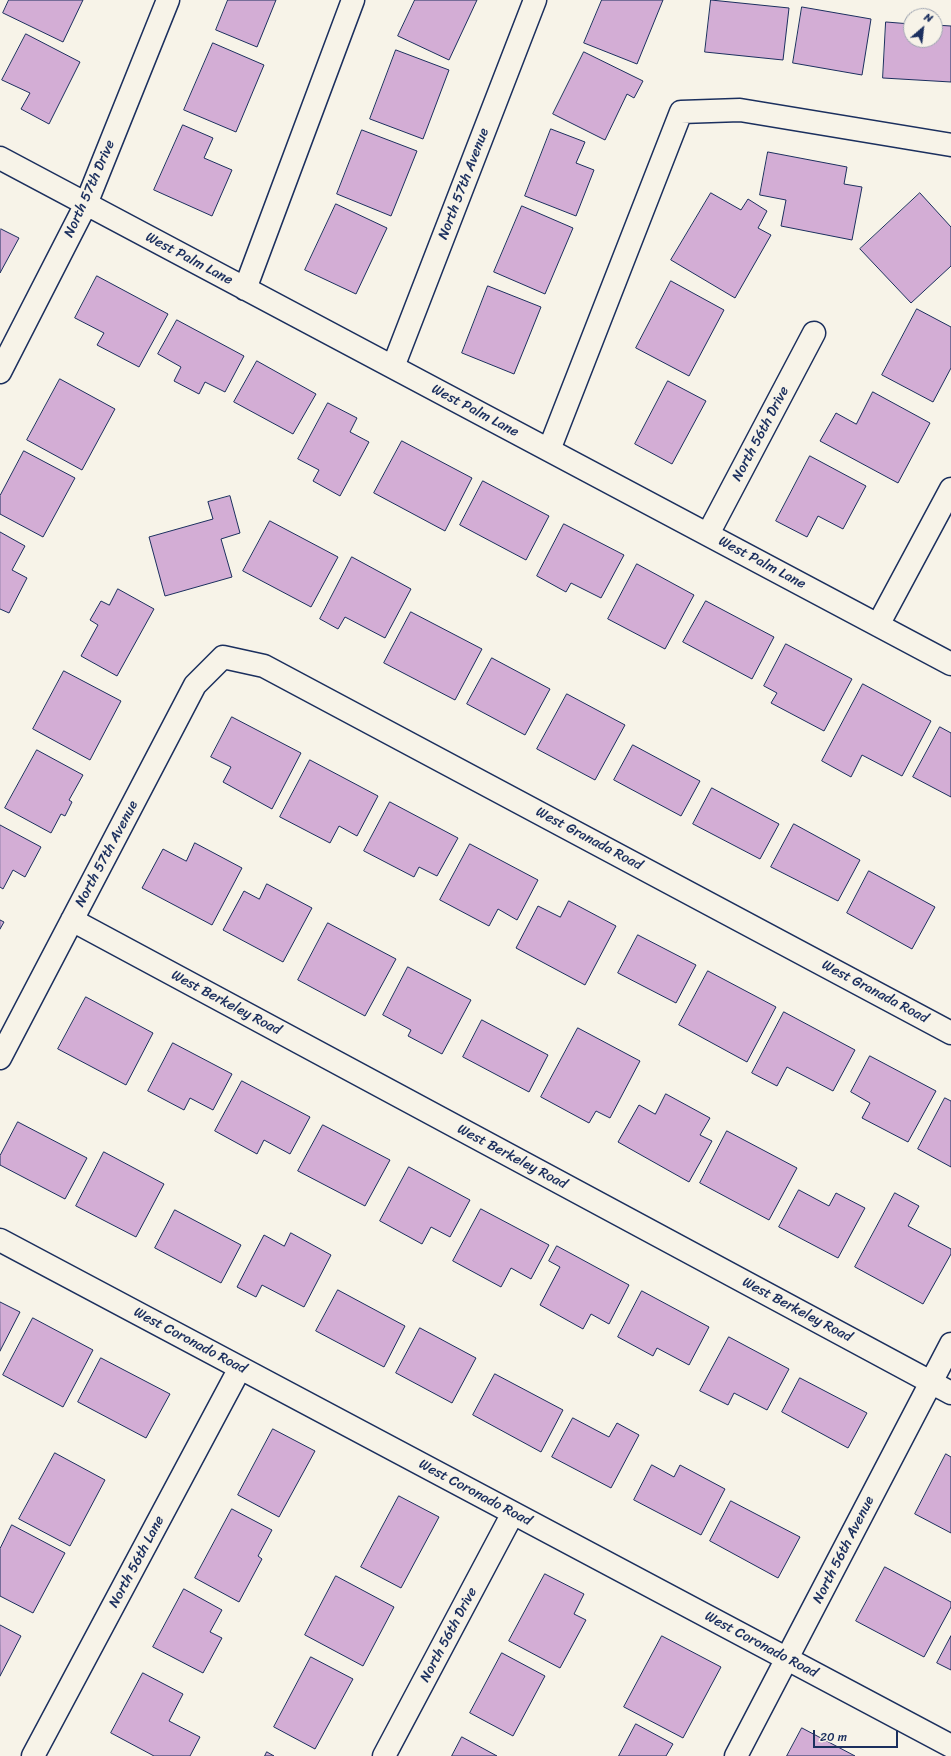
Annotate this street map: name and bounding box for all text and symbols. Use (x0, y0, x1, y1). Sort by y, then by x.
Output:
north arrow (903, 8, 943, 48)
text: N (921, 8, 936, 28)
street label: North 57th Avenue (435, 126, 493, 242)
street label: North 57th Drive (61, 138, 119, 240)
street label: West Palm Lane (143, 229, 235, 289)
street label: West Palm Lane (429, 381, 521, 441)
street label: North 56th Drive (729, 384, 793, 484)
street label: West Palm Lane (716, 533, 808, 593)
street label: North 57th Avenue (72, 798, 142, 910)
street label: West Granada Road (533, 804, 645, 874)
street label: West Granada Road (819, 957, 931, 1027)
street label: West Berkeley Road (168, 967, 284, 1039)
street label: West Berkeley Road (454, 1121, 570, 1193)
street label: West Berkeley Road (739, 1274, 855, 1346)
street label: West Coronado Road (131, 1304, 249, 1378)
street label: West Coronado Road (416, 1456, 534, 1530)
street label: North 56th Avenue (810, 1494, 878, 1606)
street label: North 56th Lane (106, 1513, 168, 1611)
street label: North 56th Drive (417, 1585, 481, 1685)
street label: West Coronado Road (702, 1608, 820, 1682)
scale bar (815, 1722, 900, 1748)
text: 20 m (820, 1726, 847, 1748)

